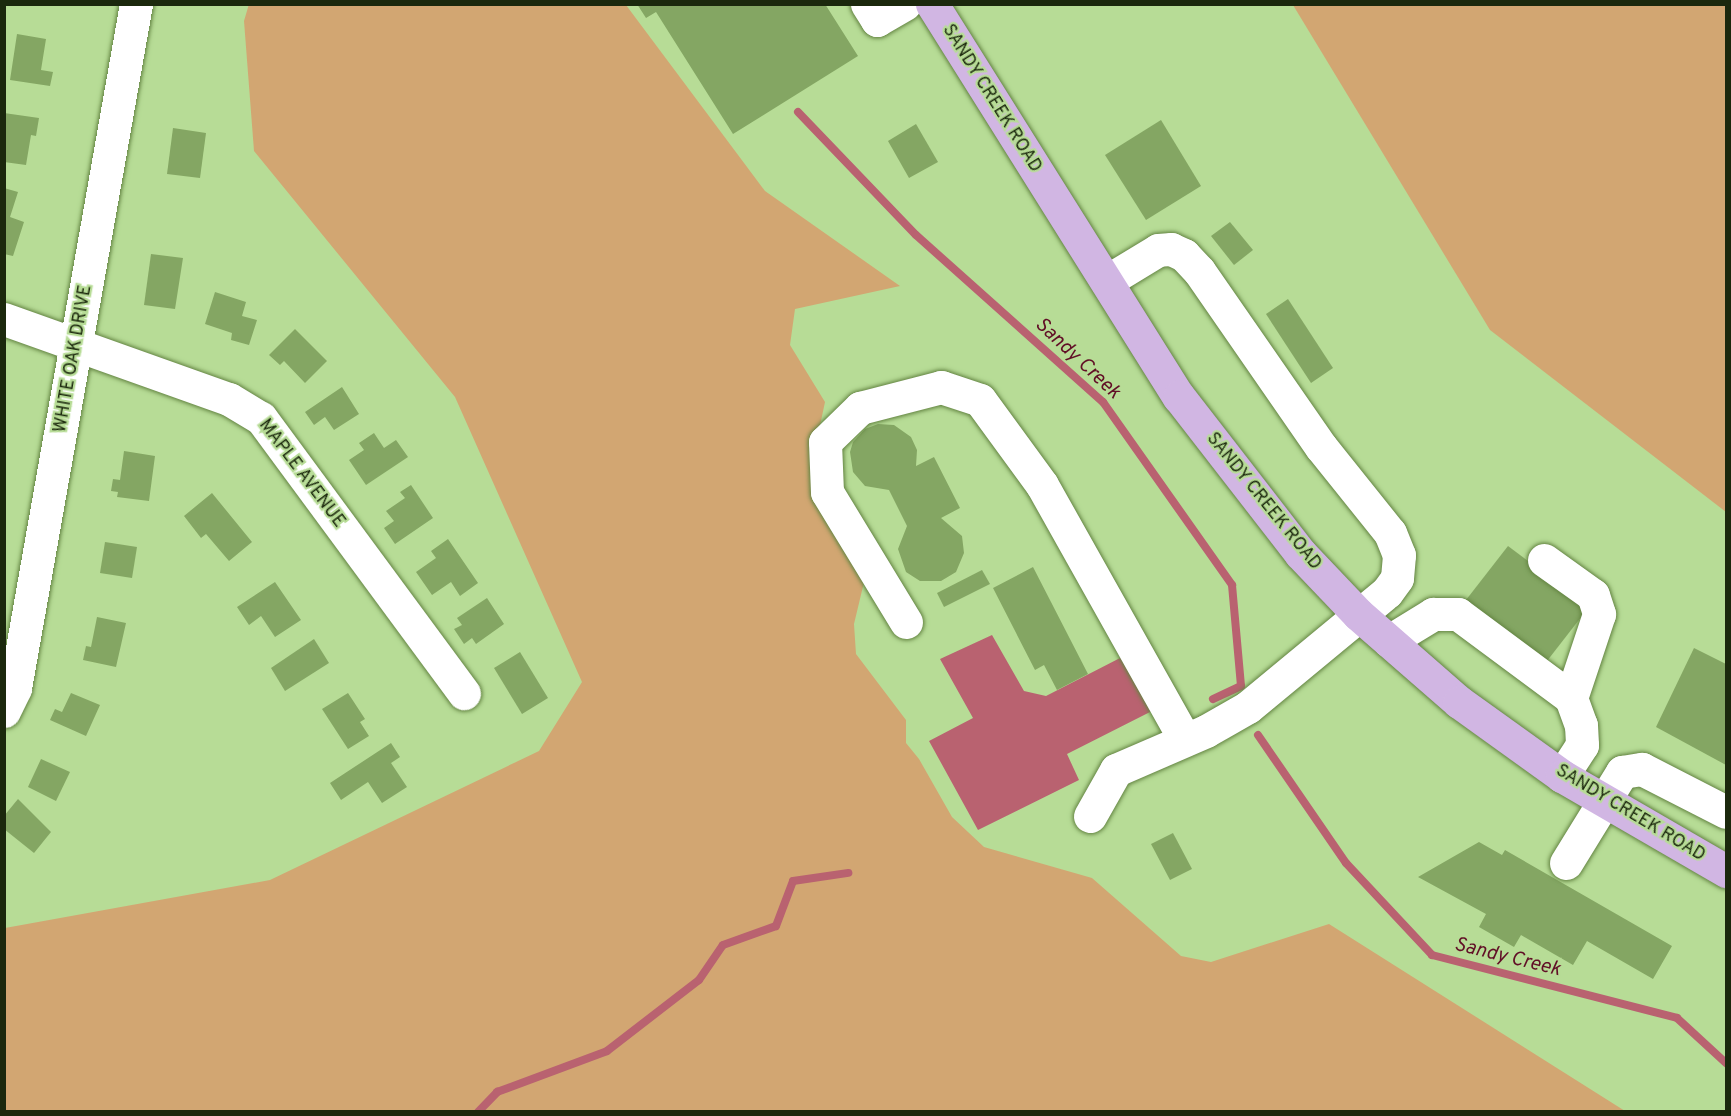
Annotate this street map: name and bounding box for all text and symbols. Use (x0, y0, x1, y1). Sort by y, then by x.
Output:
street label: SANDY CREEK ROAD (936, 21, 1046, 177)
street label: WHITE OAK DRIVE (50, 283, 98, 435)
water label: Sandy Creek (1029, 313, 1125, 405)
street label: MAPLE AVENUE (253, 415, 349, 533)
street label: SANDY CREEK ROAD (1201, 429, 1325, 575)
street label: SANDY CREEK ROAD (1551, 761, 1709, 867)
water label: Sandy Creek (1451, 933, 1563, 983)

